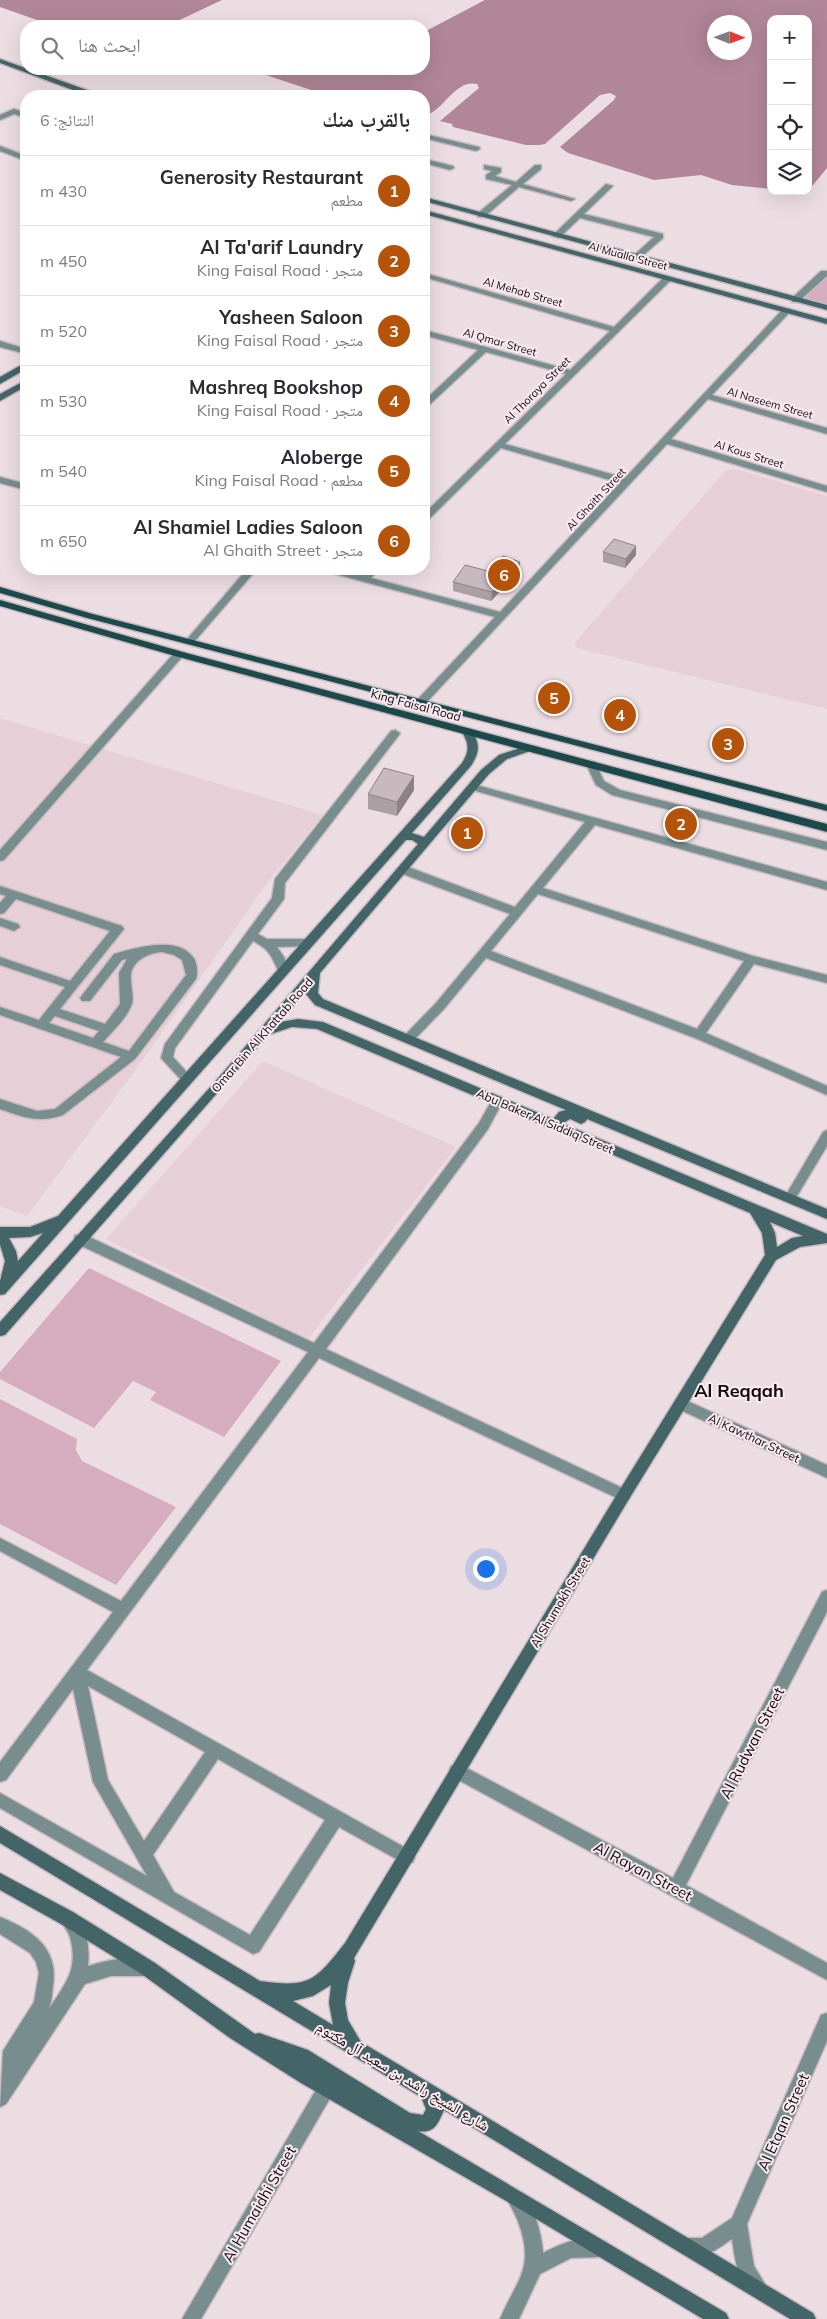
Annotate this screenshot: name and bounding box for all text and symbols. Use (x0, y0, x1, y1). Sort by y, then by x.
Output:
north arrow (707, 15, 752, 60)
map controls (767, 15, 812, 195)
button: + (767, 15, 812, 60)
search box (20, 20, 430, 75)
text: ابحث هنا (78, 33, 141, 57)
icon: search (38, 34, 66, 62)
button: − (767, 60, 812, 105)
button: locate (767, 105, 812, 150)
text: بالقرب منك (322, 106, 410, 132)
text: النتائج: 6 (40, 110, 94, 130)
button: layers (767, 150, 812, 195)
text: Generosity Restaurant (160, 165, 363, 189)
text: 430 m (40, 181, 87, 201)
text: 1 (389, 181, 399, 201)
text: مطعم (331, 190, 363, 210)
text: Al Ta'arif Laundry (200, 235, 363, 259)
street label: Al Mualla Street (587, 239, 669, 273)
text: 450 m (40, 251, 87, 271)
text: 2 (389, 251, 399, 271)
text: متجر · King Faisal Road (197, 260, 363, 280)
street label: Al Mehab Street (482, 274, 564, 310)
text: Yasheen Saloon (219, 305, 363, 329)
text: 520 m (40, 321, 87, 341)
text: 3 (389, 321, 399, 341)
street label: Al Qmar Street (462, 325, 538, 359)
text: متجر · King Faisal Road (197, 330, 363, 350)
street label: Al Thoraya Street (501, 353, 574, 426)
text: Mashreq Bookshop (189, 375, 363, 399)
street label: Al Naseem Street (725, 384, 815, 422)
text: 530 m (40, 391, 87, 411)
text: 4 (389, 391, 399, 411)
text: متجر · King Faisal Road (197, 400, 363, 420)
street label: Al Kous Street (713, 437, 786, 471)
text: Aloberge (281, 445, 363, 469)
text: 540 m (40, 461, 87, 481)
text: 5 (389, 461, 399, 481)
street label: Al Ghaith Street (563, 465, 629, 533)
text: مطعم · King Faisal Road (195, 470, 363, 490)
text: Al Shamiel Ladies Saloon (133, 515, 363, 539)
text: 650 m (40, 531, 87, 551)
text: 6 (389, 531, 399, 551)
text: متجر · Al Ghaith Street (203, 540, 363, 560)
pin: 6 (488, 556, 520, 594)
pin: 5 (538, 679, 570, 717)
street label: King Faisal Road (369, 686, 463, 724)
pin: 4 (604, 696, 636, 734)
pin: 3 (712, 725, 744, 763)
pin: 2 (665, 805, 697, 843)
pin: 1 (451, 814, 483, 852)
street label: Omar Bin Al Khattab Road (208, 974, 316, 1096)
street label: Abu Baker Al Siddiq Street (474, 1085, 616, 1157)
district label: Al Reqqah (694, 1379, 784, 1402)
street label: Al Kawthar Street (706, 1410, 802, 1466)
street label: Al Shumokh Street (527, 1554, 593, 1650)
your location (473, 1556, 499, 1582)
street label: Al Rudwan Street (716, 1684, 788, 1802)
street label: Al Rayan Street (591, 1837, 695, 1905)
street label: شارع الشيخ راشد بن سعيد آل مكتوم (313, 2017, 493, 2136)
street label: Al Etqan Street (753, 2070, 813, 2174)
street label: Al Humaidhi Street (218, 2142, 300, 2266)

